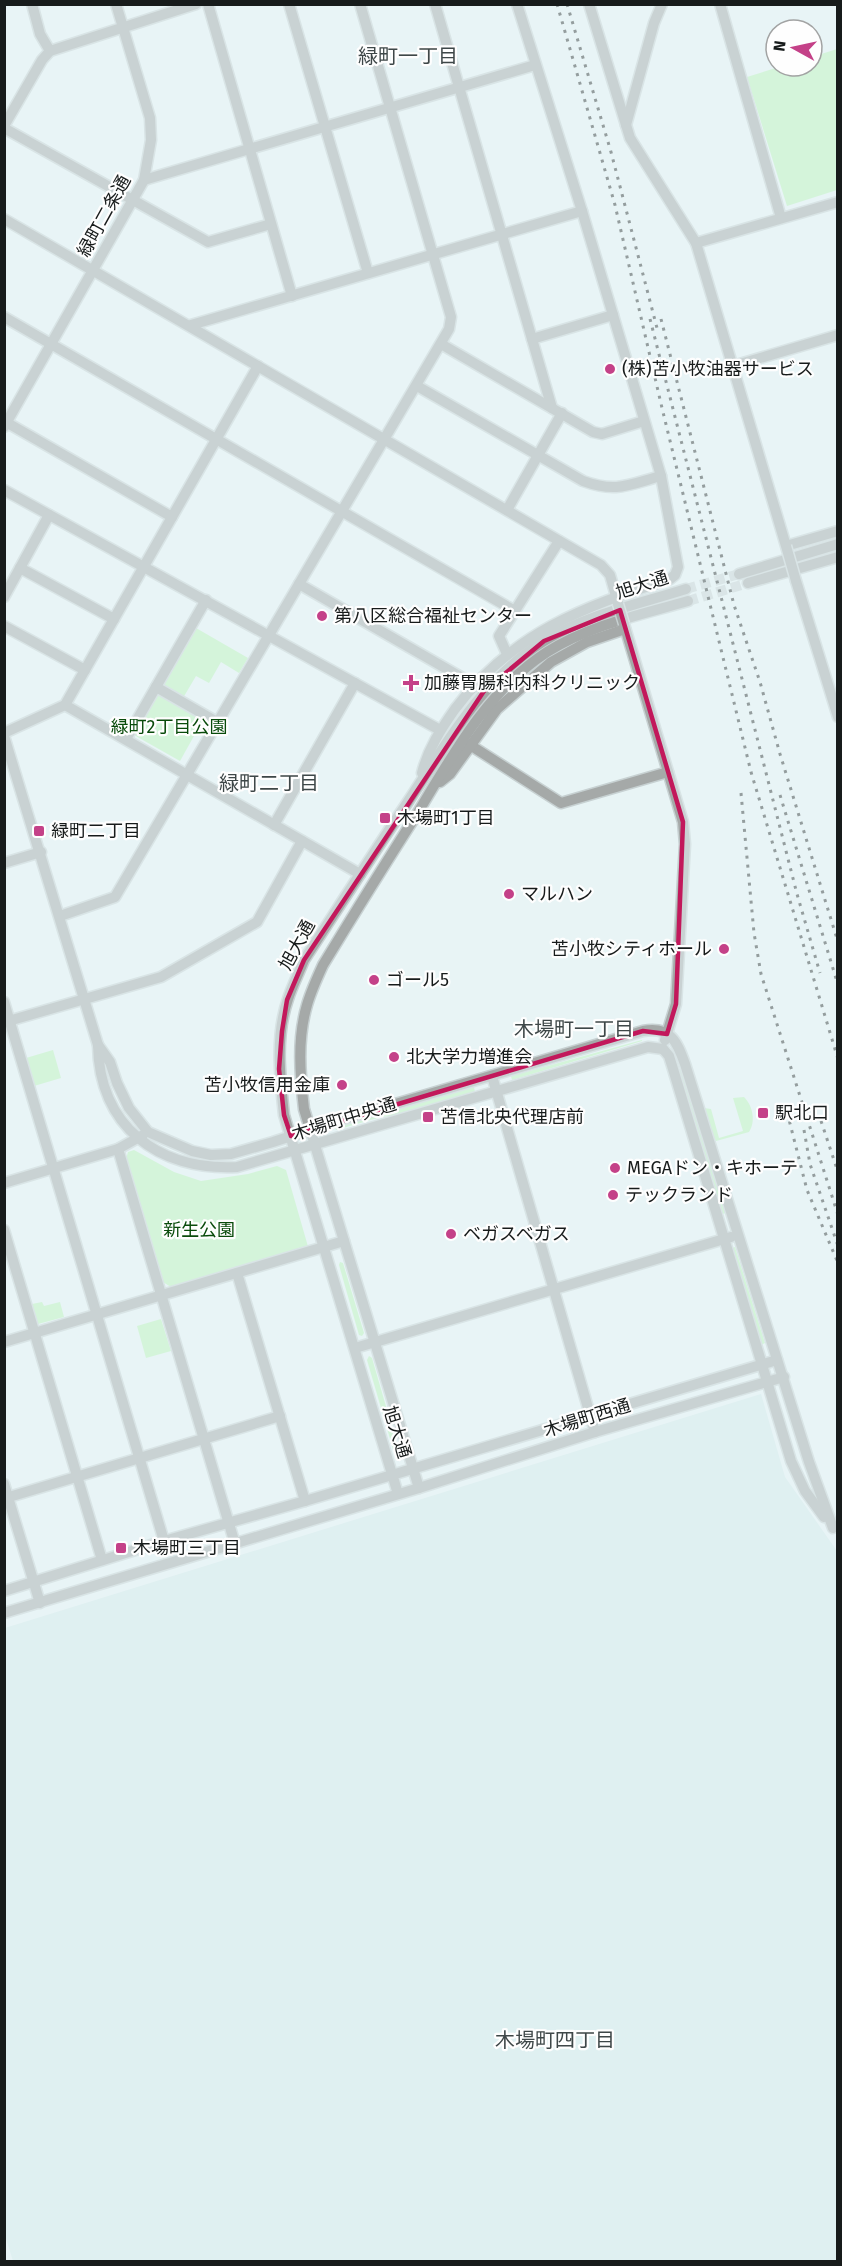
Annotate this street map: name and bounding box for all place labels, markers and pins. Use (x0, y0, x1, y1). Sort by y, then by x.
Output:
place label: (株)苫小牧油器サービス (622, 358, 814, 380)
marker: (株)苫小牧油器サービス (603, 362, 617, 376)
place label: 第八区総合福祉センター (334, 605, 532, 627)
marker: 第八区総合福祉センター (315, 609, 329, 623)
place label: 加藤胃腸科内科クリニック (424, 672, 640, 694)
marker: 加藤胃腸科内科クリニック (402, 674, 420, 692)
place label: 木場町1丁目 (397, 807, 495, 829)
marker: 木場町1丁目 (378, 811, 392, 825)
place label: 緑町二丁目 (51, 820, 141, 842)
marker: 緑町二丁目 (32, 824, 46, 838)
place label: マルハン (521, 883, 593, 905)
marker: マルハン (502, 887, 516, 901)
place label: 苫小牧シティホール (551, 938, 712, 960)
marker: 苫小牧シティホール (717, 942, 731, 956)
place label: ゴール5 (386, 969, 449, 991)
marker: ゴール5 (367, 973, 381, 987)
place label: 北大学力増進会 (406, 1046, 532, 1068)
marker: 北大学力増進会 (387, 1050, 401, 1064)
place label: 苫小牧信用金庫 (204, 1074, 330, 1096)
marker: 苫小牧信用金庫 (335, 1078, 349, 1092)
place label: 駅北口 (775, 1102, 829, 1124)
place label: 苫信北央代理店前 (440, 1106, 584, 1128)
marker: 駅北口 (756, 1106, 770, 1120)
marker: 苫信北央代理店前 (421, 1110, 435, 1124)
place label: MEGAドン・キホーテ (627, 1157, 798, 1179)
marker: MEGAドン・キホーテ (608, 1161, 622, 1175)
place label: テックランド (625, 1184, 733, 1206)
marker: テックランド (606, 1188, 620, 1202)
place label: ベガスベガス (463, 1223, 570, 1245)
marker: ベガスベガス (444, 1227, 458, 1241)
place label: 木場町三丁目 (133, 1537, 241, 1559)
marker: 木場町三丁目 (114, 1541, 128, 1555)

